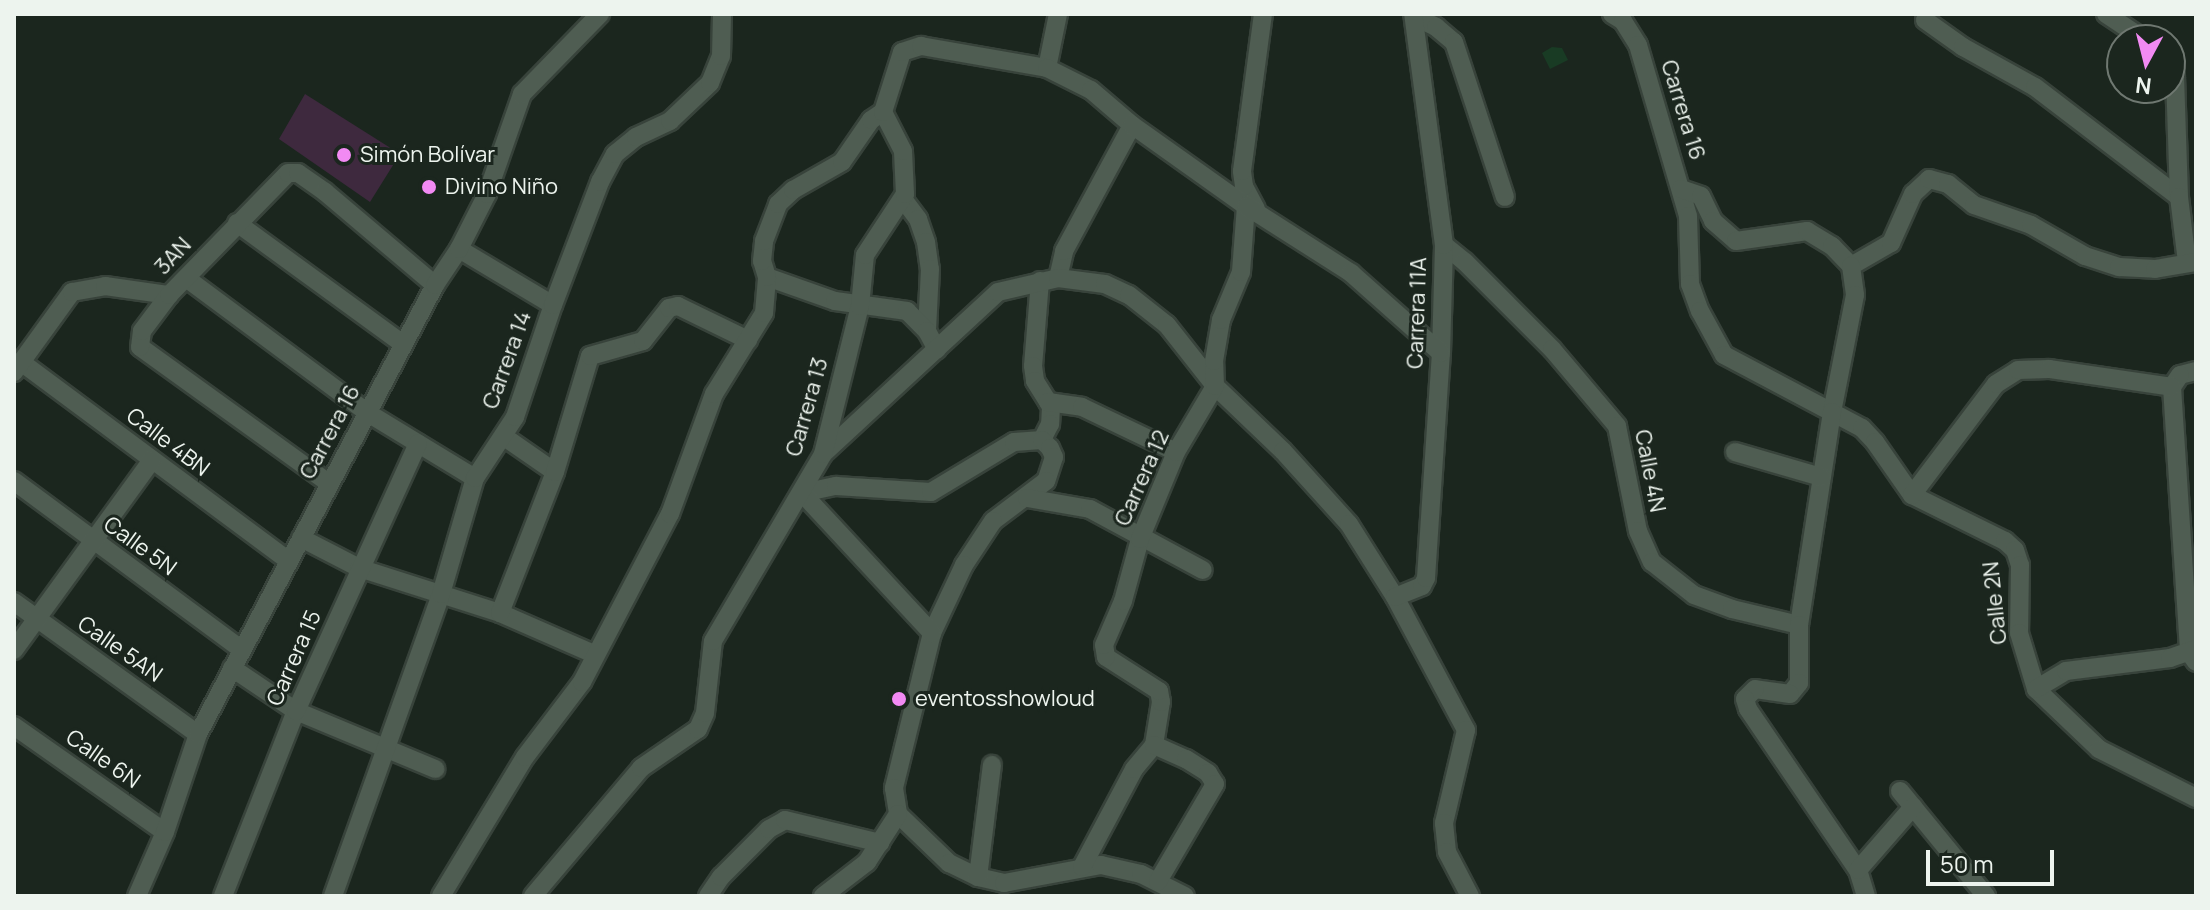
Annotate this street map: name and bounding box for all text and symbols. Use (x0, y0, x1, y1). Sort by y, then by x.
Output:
north arrow (2106, 24, 2186, 104)
street label: Carrera 16 (1655, 57, 1711, 163)
text: N (2134, 70, 2153, 102)
place label: Simón Bolívar (360, 142, 495, 168)
marker: Simón Bolívar (335, 146, 353, 164)
place label: Divino Niño (445, 174, 558, 200)
marker: Divino Niño (420, 178, 438, 196)
street label: 3AN (149, 232, 197, 280)
street label: Carrera 11A (1402, 257, 1432, 369)
street label: Carrera 14 (477, 308, 537, 412)
street label: Carrera 13 (780, 355, 834, 459)
street label: Carrera 16 (294, 380, 366, 484)
street label: Calle 4BN (121, 402, 215, 482)
street label: Carrera 12 (1109, 426, 1175, 530)
street label: Calle 4N (1629, 427, 1671, 515)
street label: Calle 5N (99, 511, 181, 581)
street label: Calle 2N (1978, 560, 2012, 646)
street label: Carrera 15 (261, 606, 327, 710)
street label: Calle 5AN (73, 610, 167, 688)
place label: eventosshowloud (915, 686, 1095, 712)
marker: eventosshowloud (890, 690, 908, 708)
street label: Calle 6N (61, 724, 145, 794)
scale bar (1930, 834, 2058, 884)
text: 50 m (1940, 847, 1994, 880)

